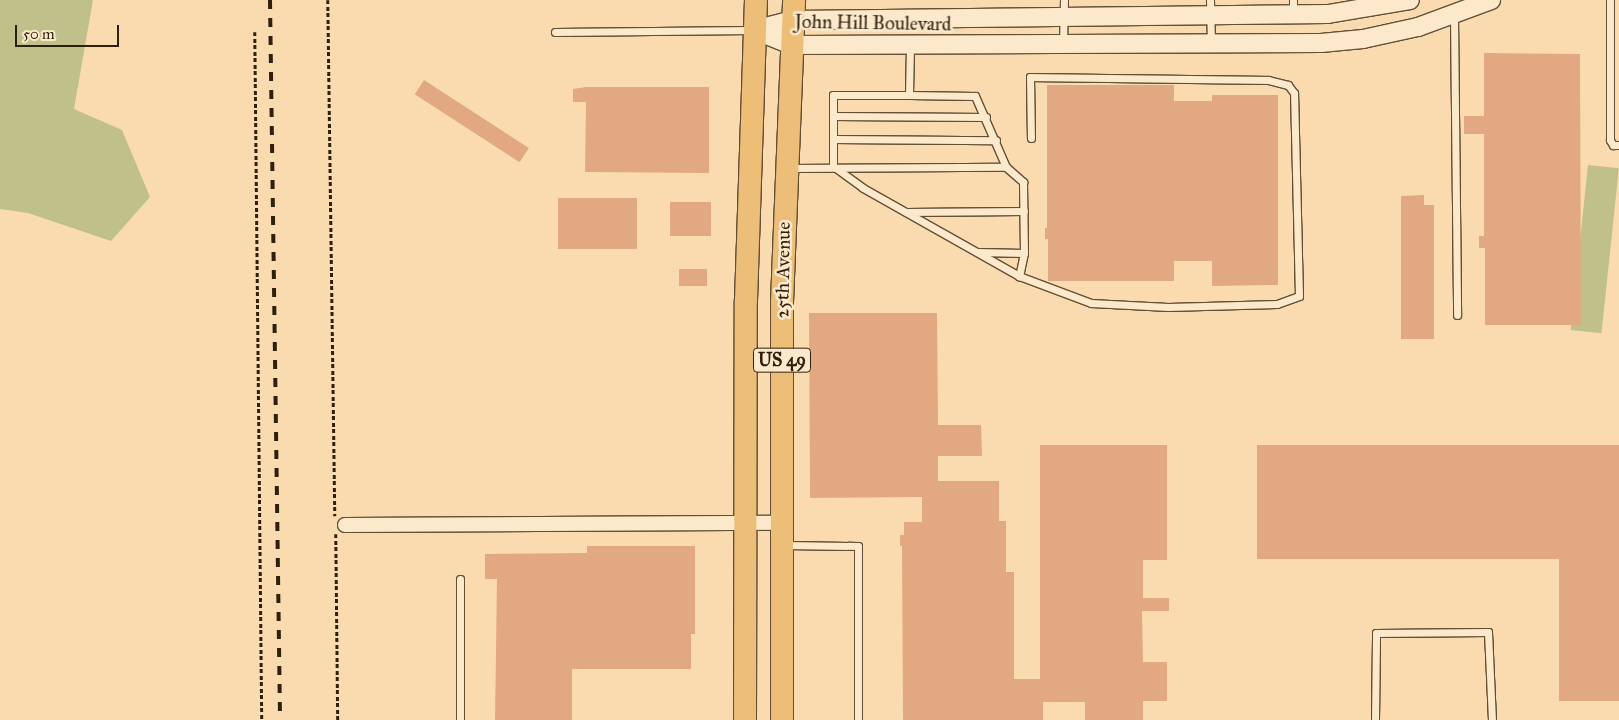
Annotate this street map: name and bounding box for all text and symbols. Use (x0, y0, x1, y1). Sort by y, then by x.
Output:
street label: John Hill Boulevard (794, 10, 952, 36)
scale bar (18, 15, 121, 47)
text: 50 m (23, 25, 55, 43)
street label: 25th Avenue (771, 222, 795, 318)
road number: US 49 (752, 344, 812, 376)

